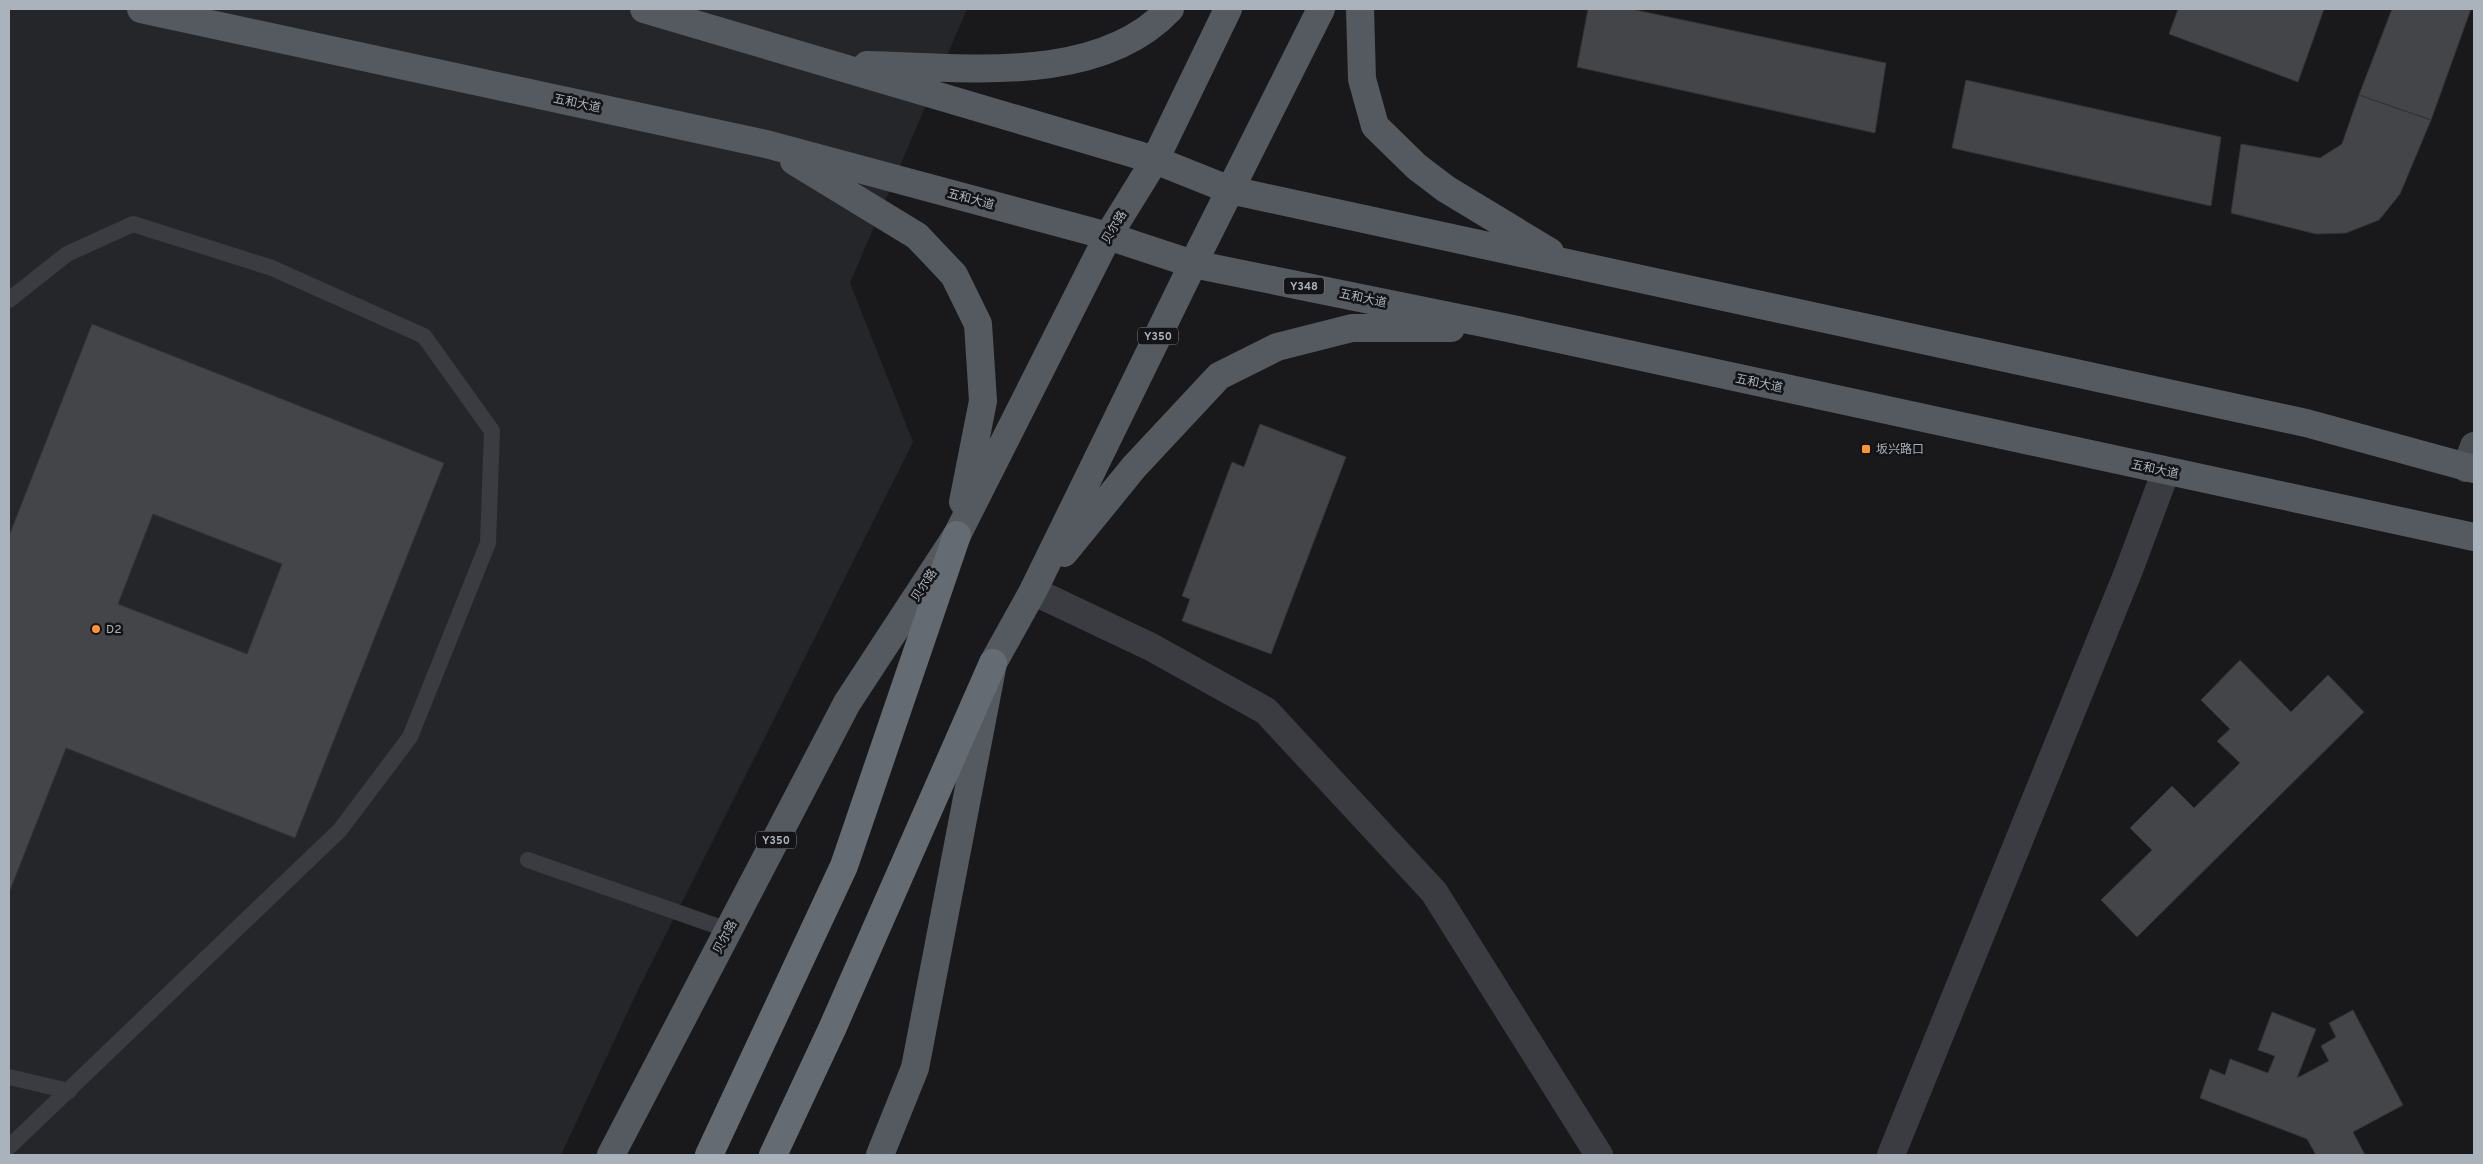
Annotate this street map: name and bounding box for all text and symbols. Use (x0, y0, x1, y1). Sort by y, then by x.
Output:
street label: 五和大道 (552, 91, 602, 117)
street label: 五和大道 (945, 186, 996, 214)
street label: 贝尔路 (1099, 208, 1131, 247)
road number: Y348 (1284, 278, 1324, 294)
street label: 五和大道 (1338, 286, 1388, 312)
road number: Y350 (1138, 328, 1178, 344)
street label: 五和大道 (1734, 371, 1784, 397)
place label: 坂兴路口 (1876, 442, 1924, 458)
marker: 坂兴路口 (1860, 443, 1872, 455)
street label: 五和大道 (2130, 457, 2180, 483)
street label: 贝尔路 (908, 566, 941, 605)
place label: D2 (106, 622, 122, 638)
marker: D2 (90, 623, 102, 635)
road number: Y350 (756, 832, 796, 848)
street label: 贝尔路 (710, 918, 741, 957)

